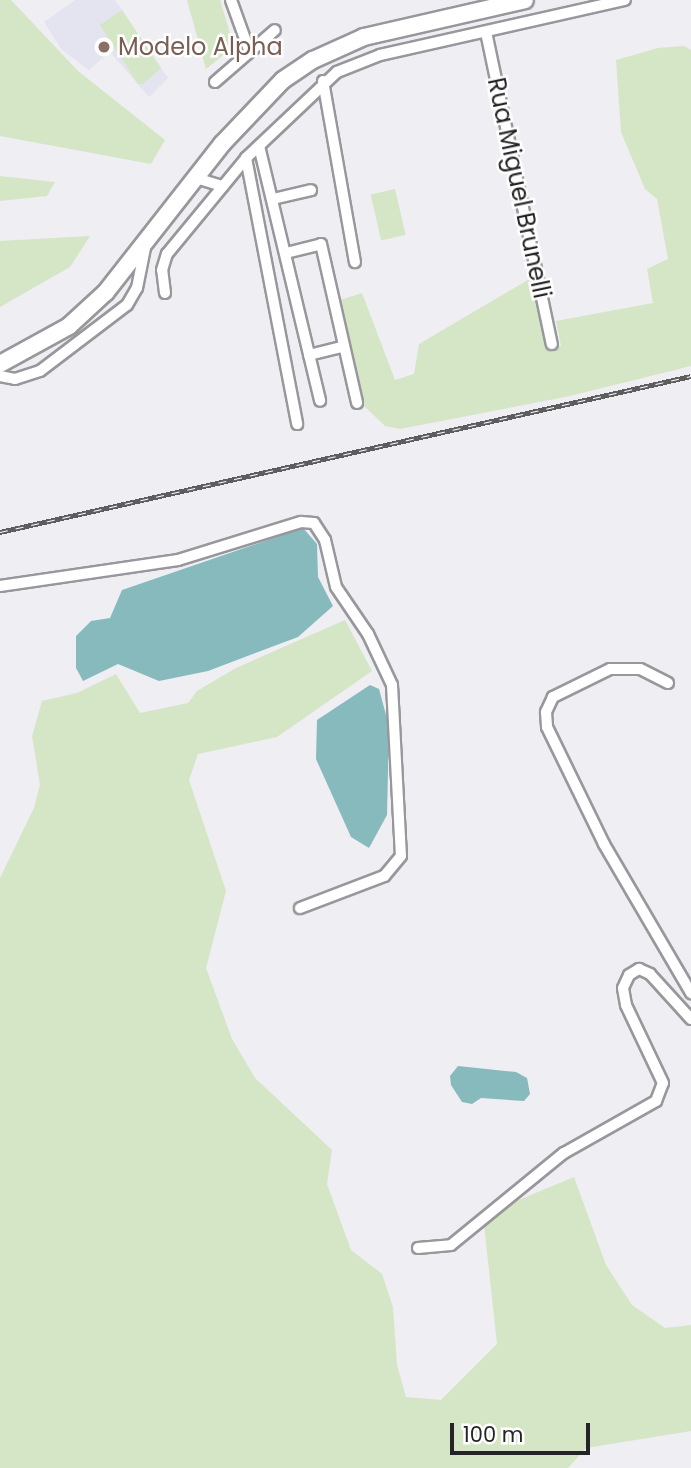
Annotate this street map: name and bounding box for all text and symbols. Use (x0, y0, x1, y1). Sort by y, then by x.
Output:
place label: Modelo Alpha (118, 33, 283, 61)
marker: Modelo Alpha (96, 39, 112, 55)
street label: Rua Miguel Brunelli (482, 75, 556, 301)
scale bar (453, 1408, 593, 1452)
text: 100 m (463, 1420, 523, 1449)

